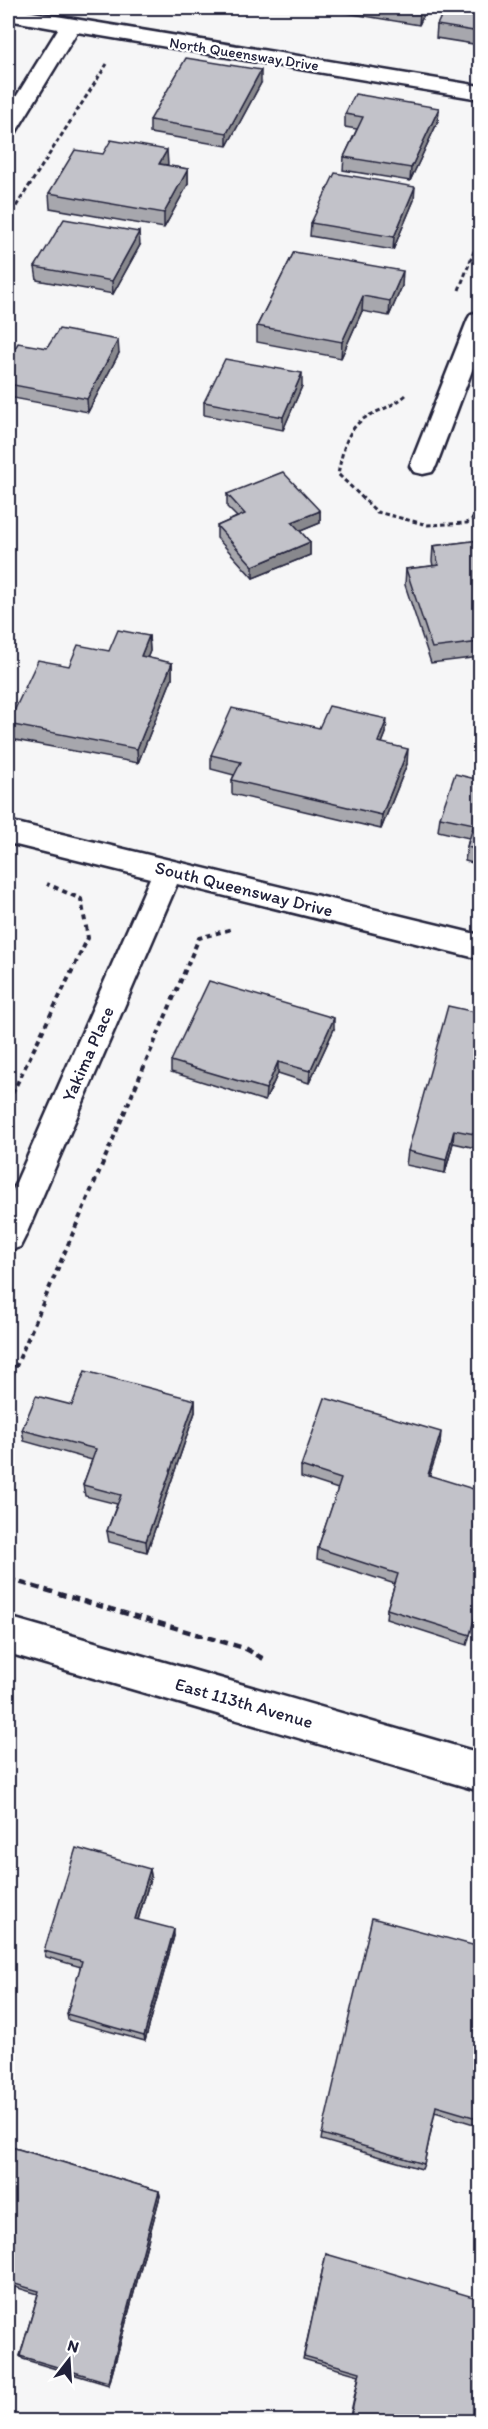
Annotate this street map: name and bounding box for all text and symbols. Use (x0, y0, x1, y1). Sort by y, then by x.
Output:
street label: North Queensway Drive (168, 33, 320, 75)
street label: South Queensway Drive (153, 856, 335, 922)
street label: Yakima Place (57, 1003, 119, 1105)
street label: East 113th Avenue (173, 1673, 315, 1733)
north arrow (39, 2330, 99, 2390)
text: N (65, 2335, 81, 2357)

